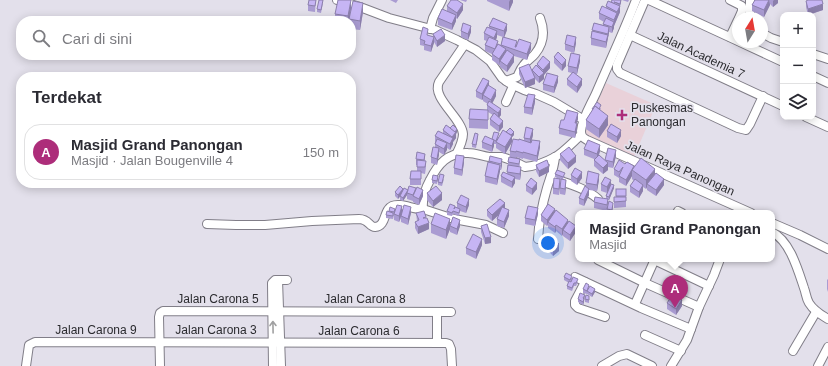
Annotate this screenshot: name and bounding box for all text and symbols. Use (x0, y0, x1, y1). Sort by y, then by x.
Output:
north arrow (732, 12, 768, 48)
map controls (780, 12, 816, 120)
button: + (780, 12, 816, 48)
search box (16, 16, 356, 60)
icon: search (30, 27, 52, 49)
street label: Jalan Academia 7 (655, 29, 747, 81)
text: Cari di sini (62, 30, 132, 47)
button: − (780, 48, 816, 84)
button: layers (780, 84, 816, 120)
text: Terdekat (32, 88, 102, 107)
place label: Puskesmas Panongan (631, 101, 693, 129)
marker: Puskesmas Panongan (616, 109, 628, 121)
text: Masjid Grand Panongan (71, 136, 243, 153)
street label: Jalan Raya Panongan (623, 138, 737, 198)
text: A (41, 145, 51, 160)
text: 150 m (303, 145, 339, 160)
text: Masjid · Jalan Bougenville 4 (71, 153, 233, 168)
popup (575, 210, 775, 262)
text: Masjid Grand Panongan (589, 220, 761, 237)
your location (538, 233, 558, 253)
text: Masjid (589, 237, 627, 252)
pin: A (662, 275, 688, 308)
street label: Jalan Carona 5 (177, 292, 259, 306)
street label: Jalan Carona 8 (324, 292, 406, 306)
one-way arrow (269, 321, 276, 334)
street label: Jalan Carona 9 (55, 323, 137, 337)
street label: Jalan Carona 3 (175, 323, 257, 337)
street label: Jalan Carona 6 (318, 324, 400, 338)

